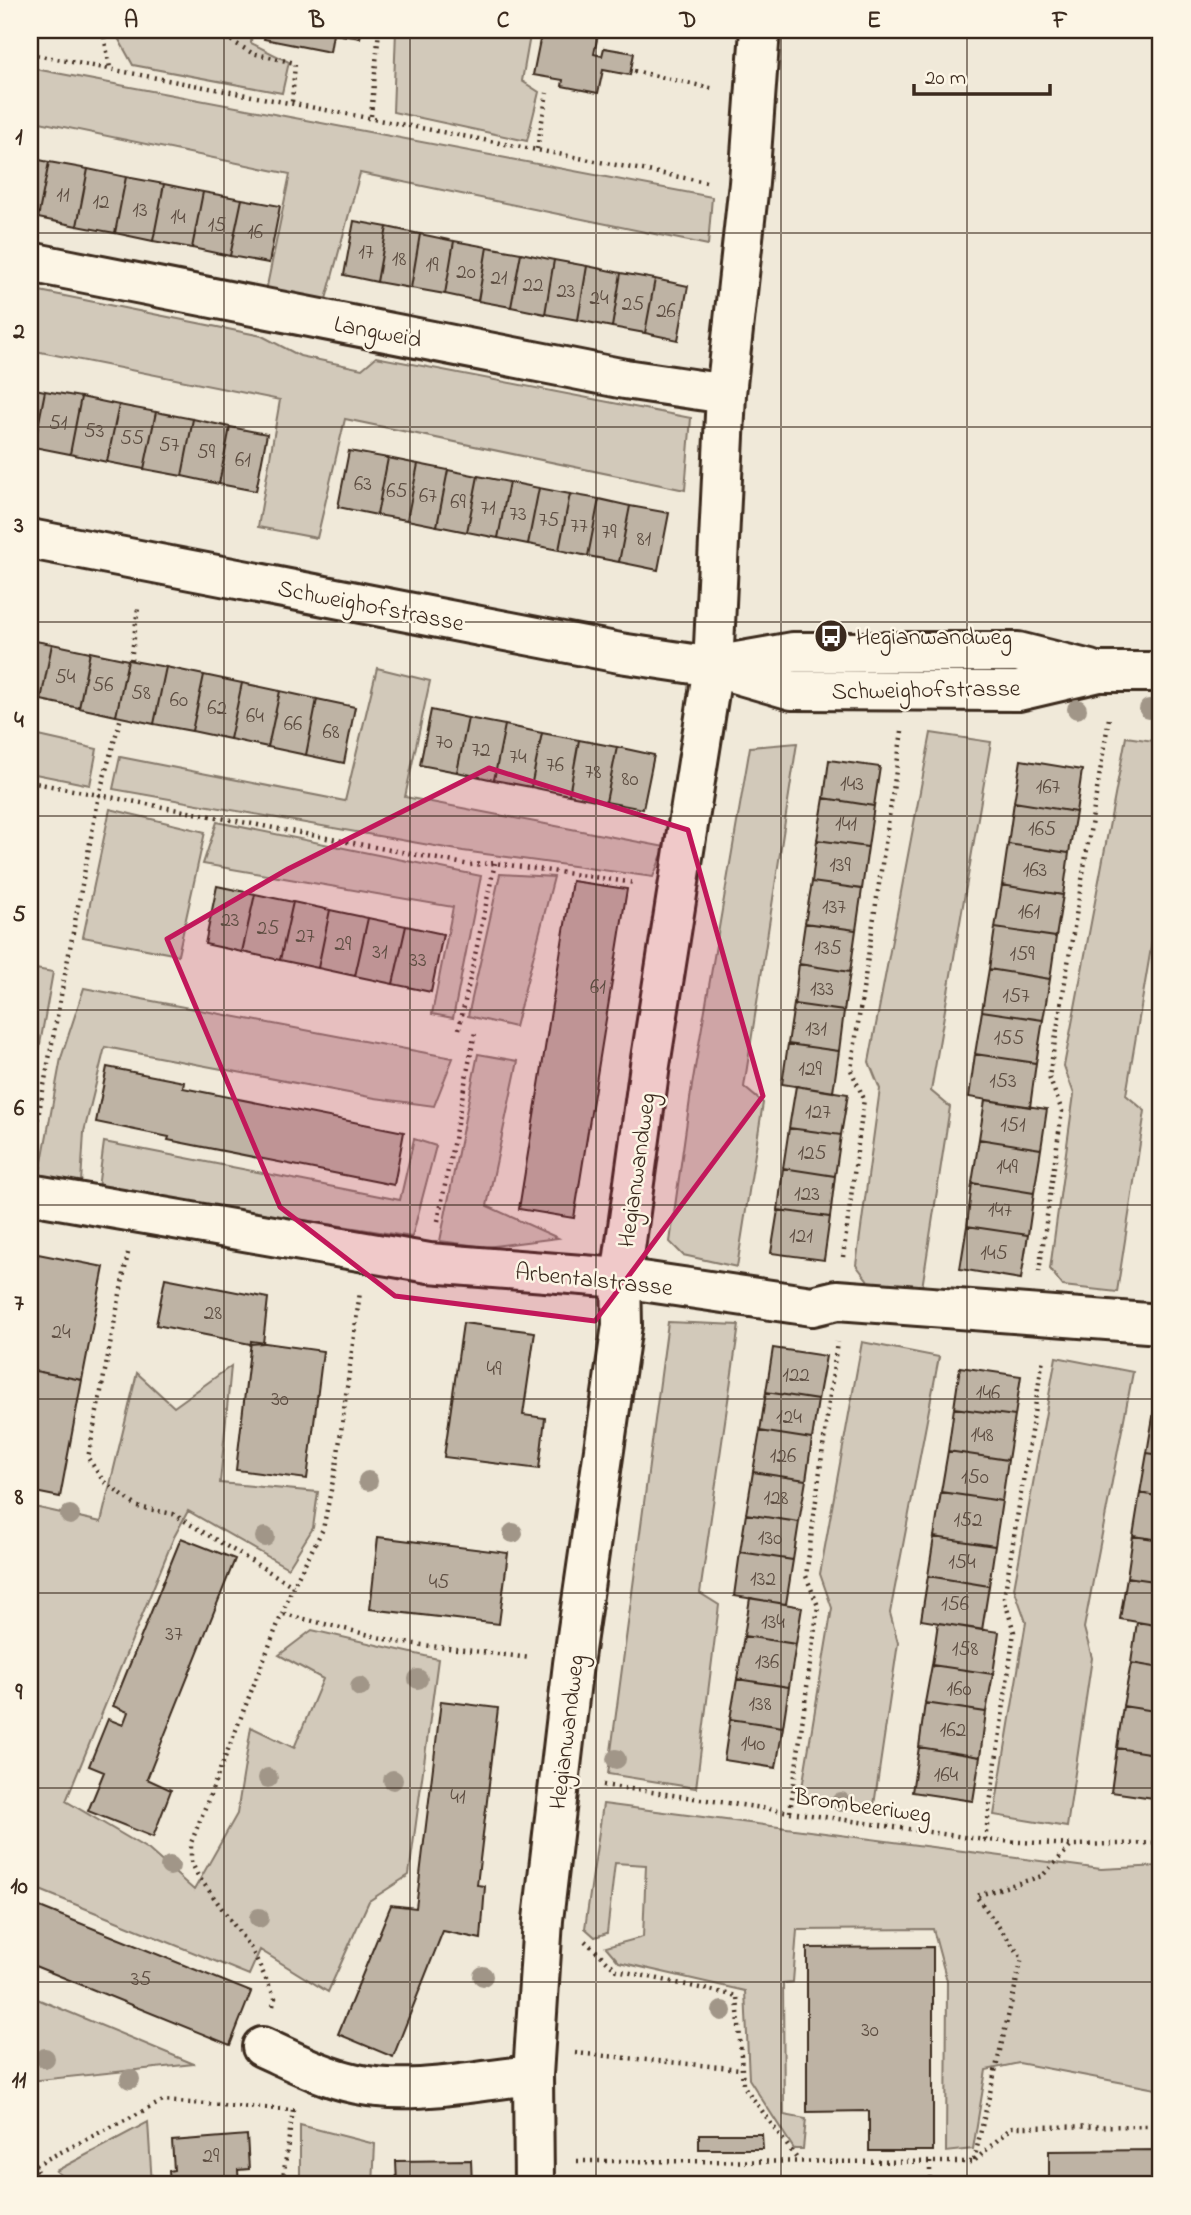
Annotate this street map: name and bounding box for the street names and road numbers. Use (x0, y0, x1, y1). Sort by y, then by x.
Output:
street label: Langweid (331, 308, 425, 359)
street label: Schweighofstrasse (274, 572, 467, 643)
street label: Schweighofstrasse (831, 672, 1021, 711)
street label: Hegianwandweg (610, 1091, 667, 1250)
street label: Arbentalstrasse (513, 1256, 675, 1307)
street label: Hegianwandweg (542, 1653, 595, 1812)
street label: Brombeeriweg (791, 1780, 933, 1834)

